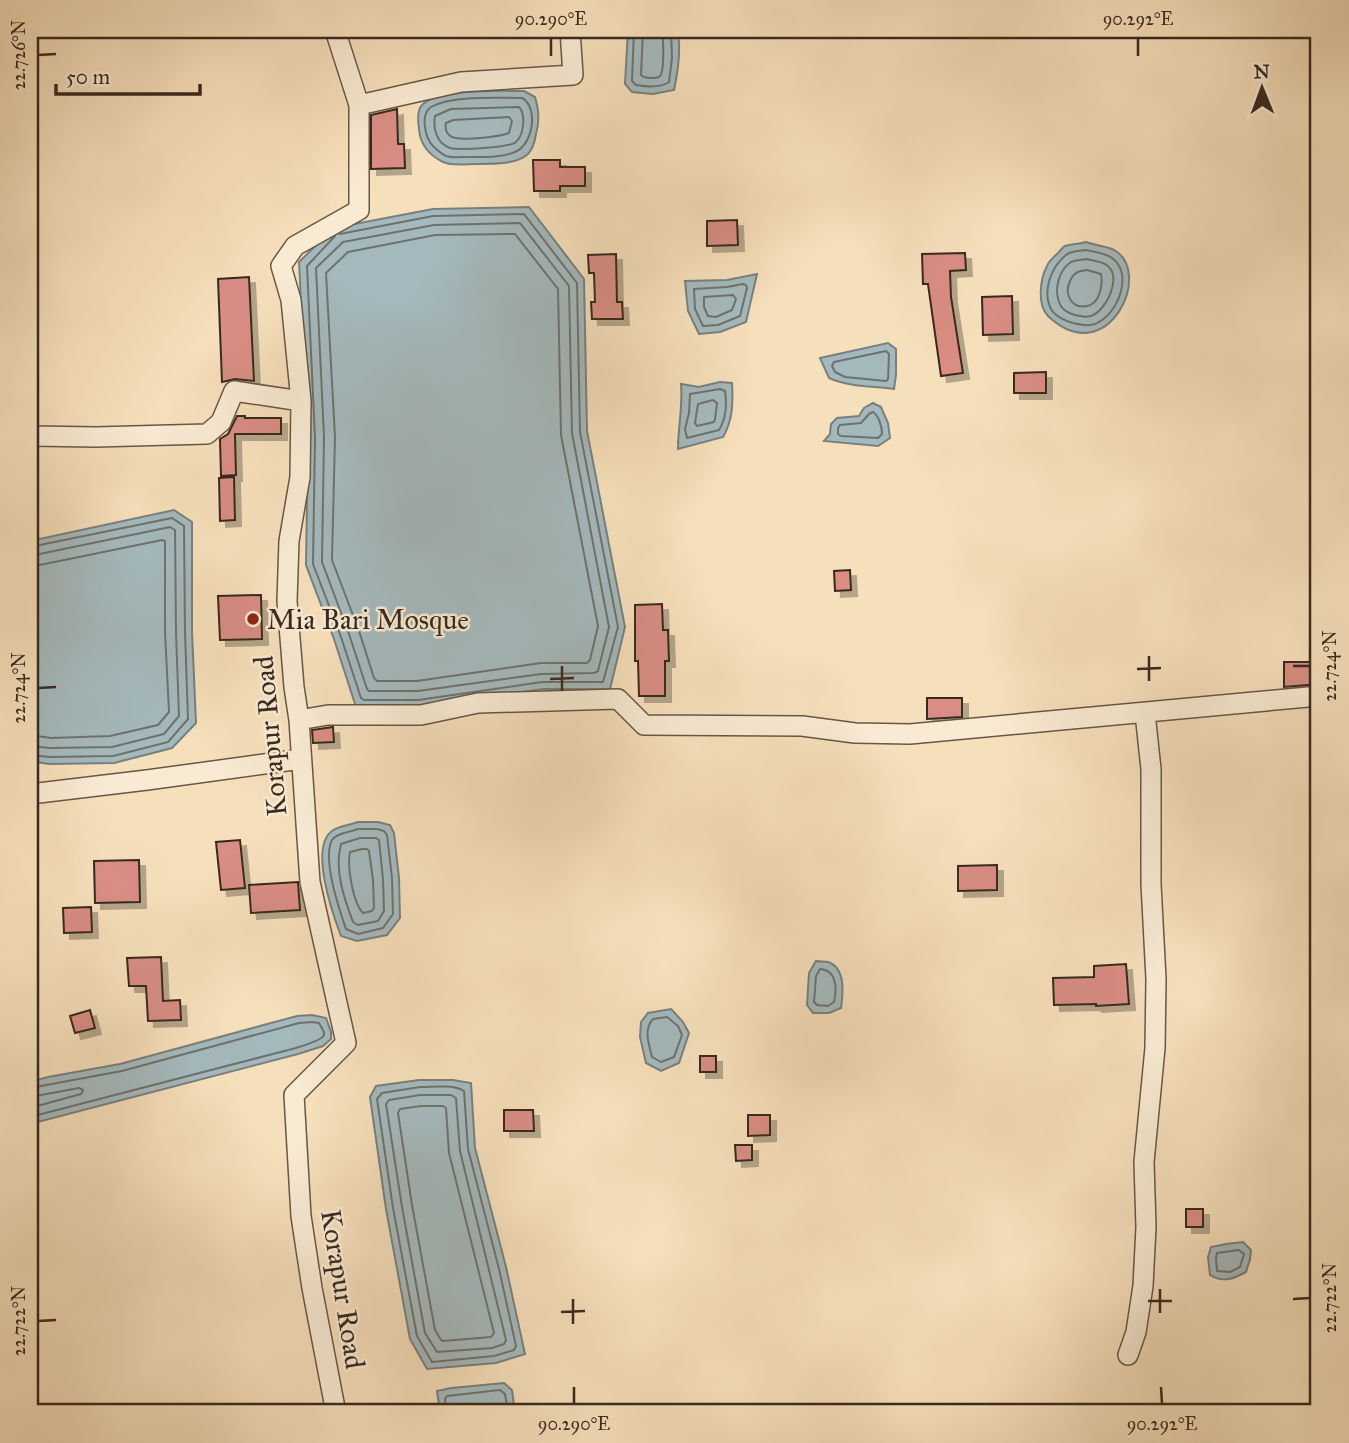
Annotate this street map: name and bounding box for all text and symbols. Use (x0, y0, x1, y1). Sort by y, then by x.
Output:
text: 90.290°E (515, 8, 587, 30)
text: 90.292°E (1103, 8, 1173, 30)
text: 22.726°N (8, 20, 30, 90)
scale bar (56, 52, 200, 96)
north arrow (1226, 52, 1296, 122)
text: N (1253, 60, 1270, 83)
text: 50 m (66, 64, 111, 90)
place label: Mia Bari Mosque (267, 602, 469, 637)
marker: Mia Bari Mosque (245, 611, 261, 627)
text: 22.724°N (1319, 630, 1341, 702)
text: 22.724°N (8, 652, 30, 724)
street label: Korapur Road (246, 654, 294, 818)
street label: Korapur Road (313, 1207, 373, 1371)
text: 22.722°N (1319, 1263, 1341, 1333)
text: 22.722°N (8, 1286, 30, 1356)
text: 90.290°E (538, 1413, 610, 1435)
text: 90.292°E (1127, 1413, 1197, 1435)

